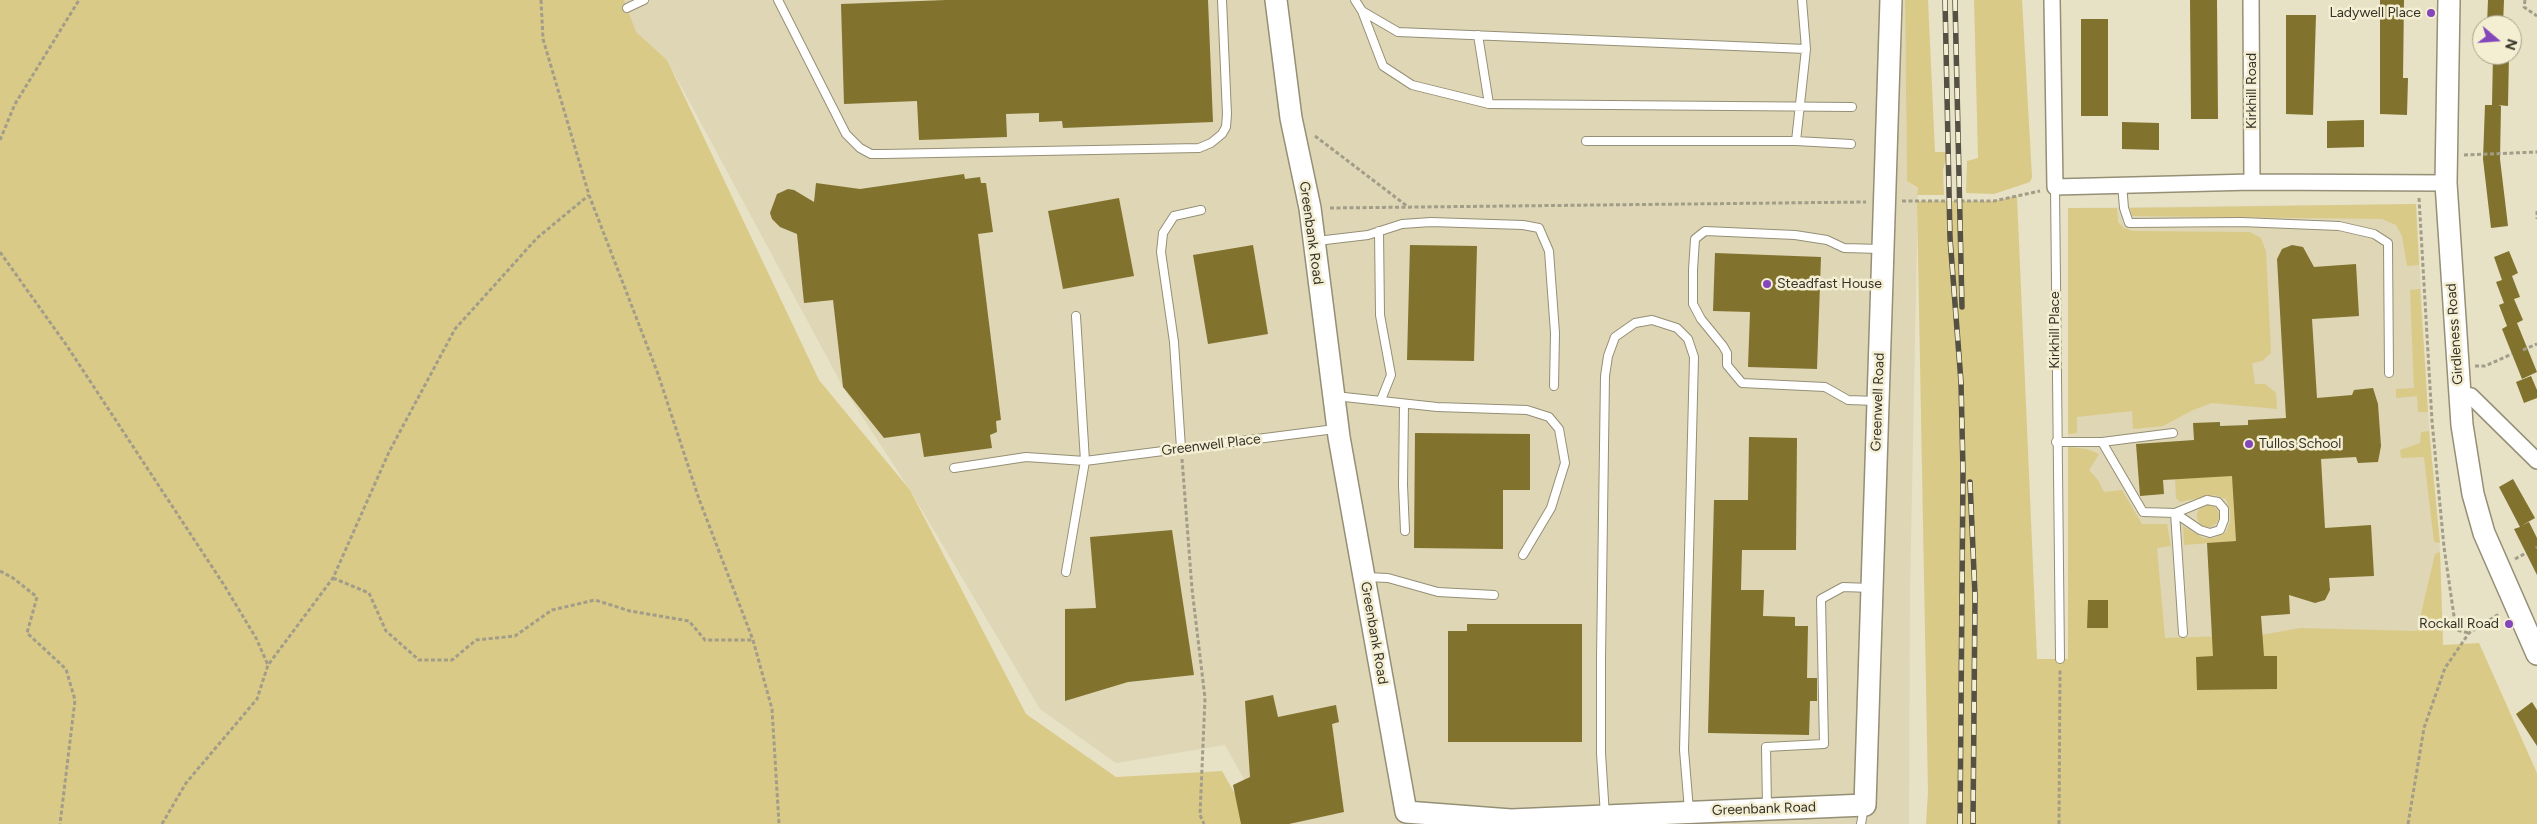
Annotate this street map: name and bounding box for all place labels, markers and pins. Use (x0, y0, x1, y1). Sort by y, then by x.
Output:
place label: Ladywell Place (2329, 5, 2421, 21)
marker: Ladywell Place (2425, 7, 2437, 19)
place label: Steadfast House (1777, 276, 1882, 292)
marker: Steadfast House (1761, 278, 1773, 290)
place label: Tullos School (2259, 436, 2341, 452)
marker: Tullos School (2243, 438, 2255, 450)
place label: Rockall Road (2419, 616, 2499, 632)
marker: Rockall Road (2503, 618, 2515, 630)

